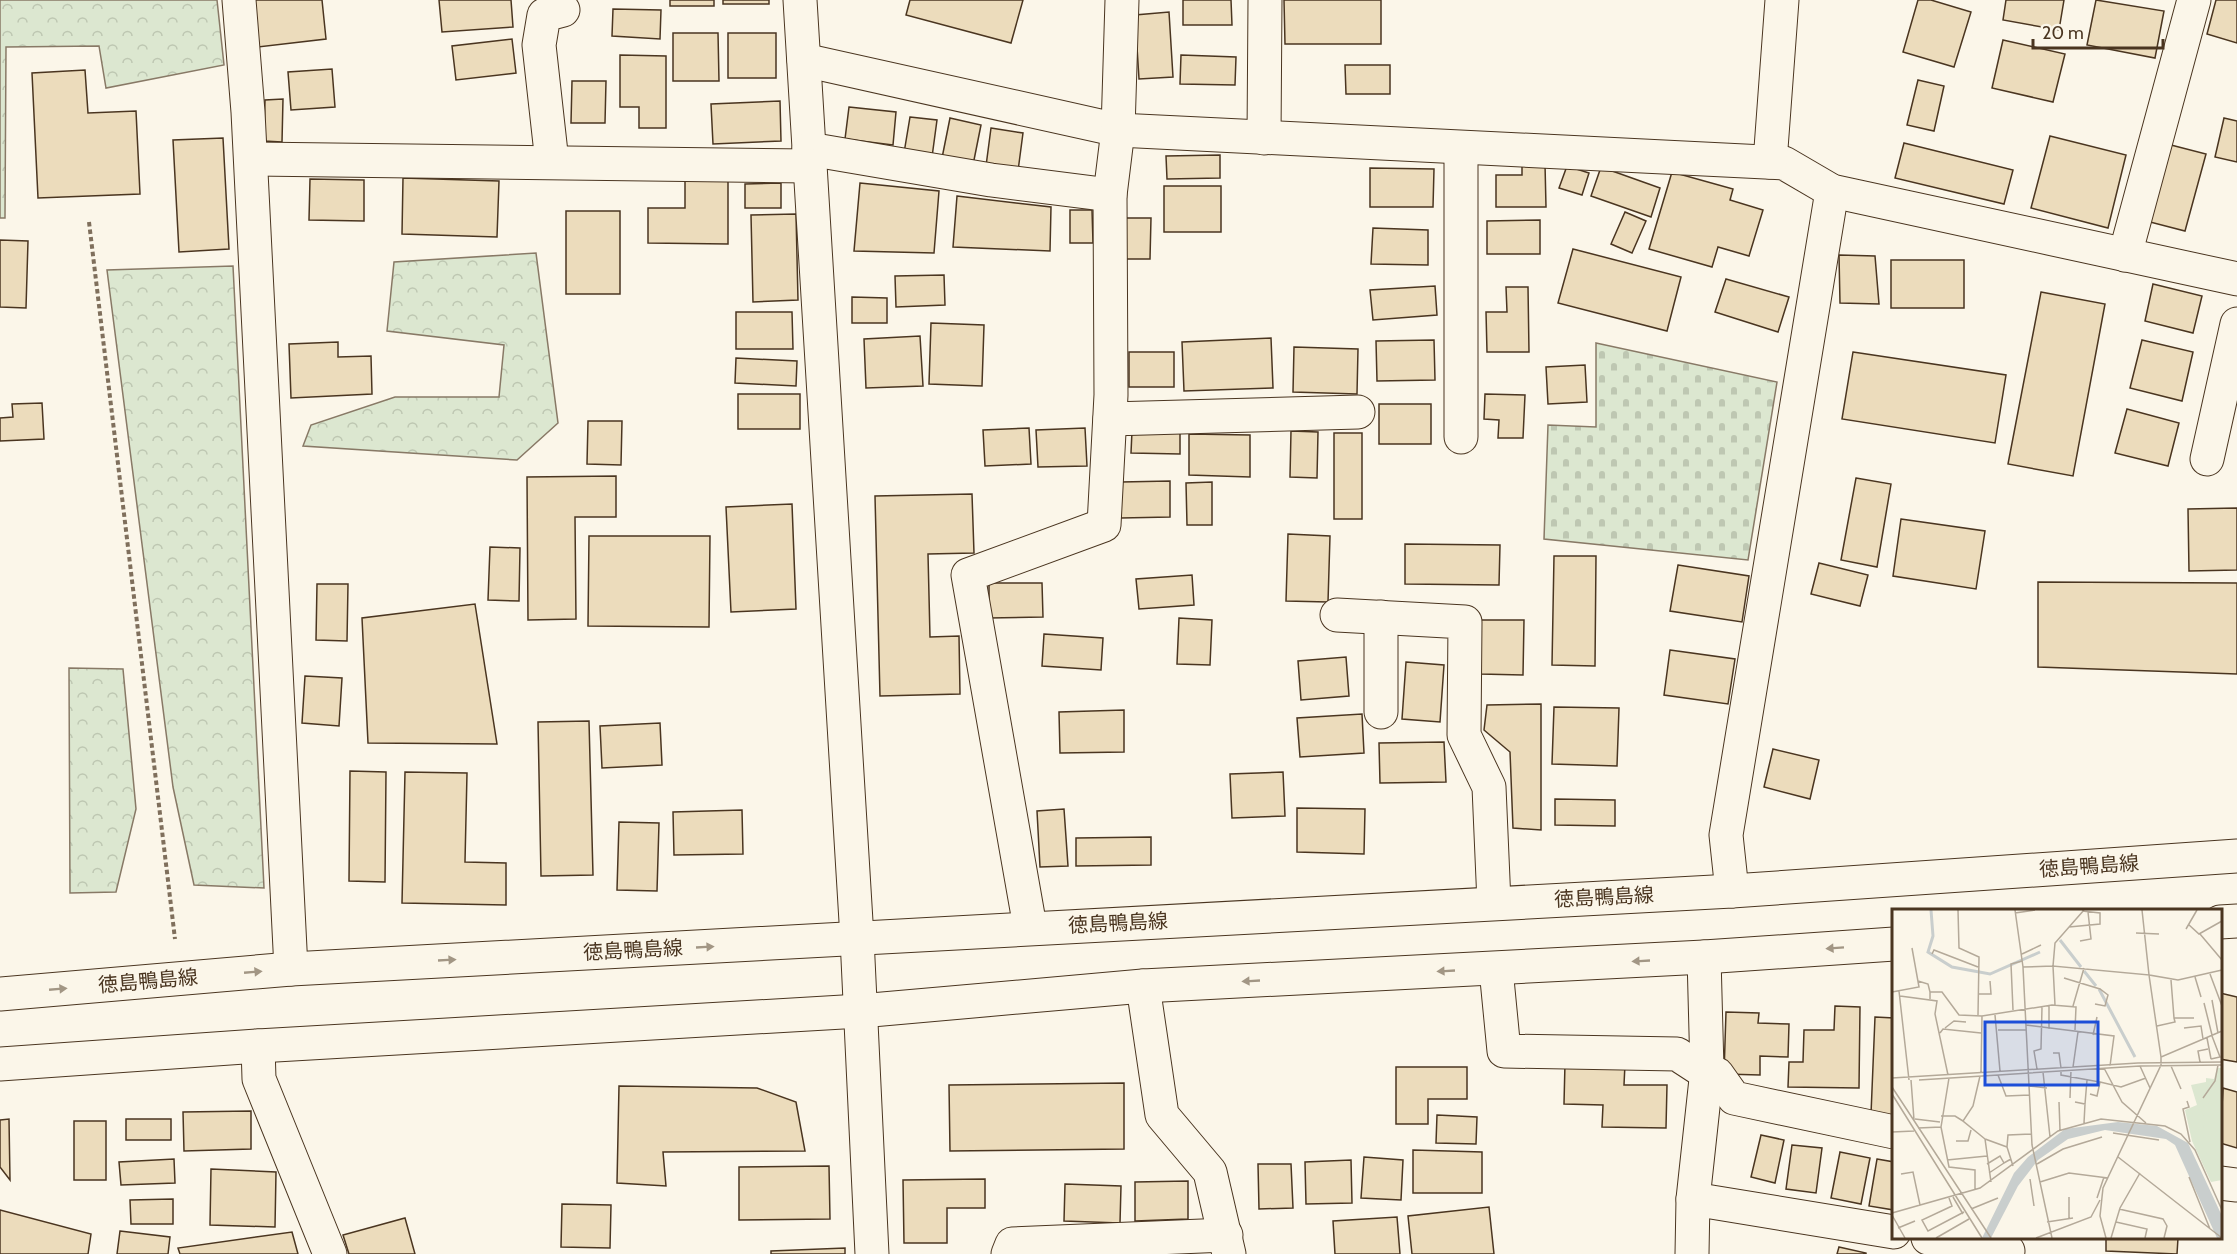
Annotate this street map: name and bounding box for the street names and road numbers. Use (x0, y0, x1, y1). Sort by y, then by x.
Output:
street label: 徳島鴨島線 (2038, 851, 2140, 881)
street label: 徳島鴨島線 (1553, 882, 1655, 912)
street label: 徳島鴨島線 (1067, 908, 1169, 938)
street label: 徳島鴨島線 (582, 935, 684, 965)
street label: 徳島鴨島線 (97, 965, 199, 997)

